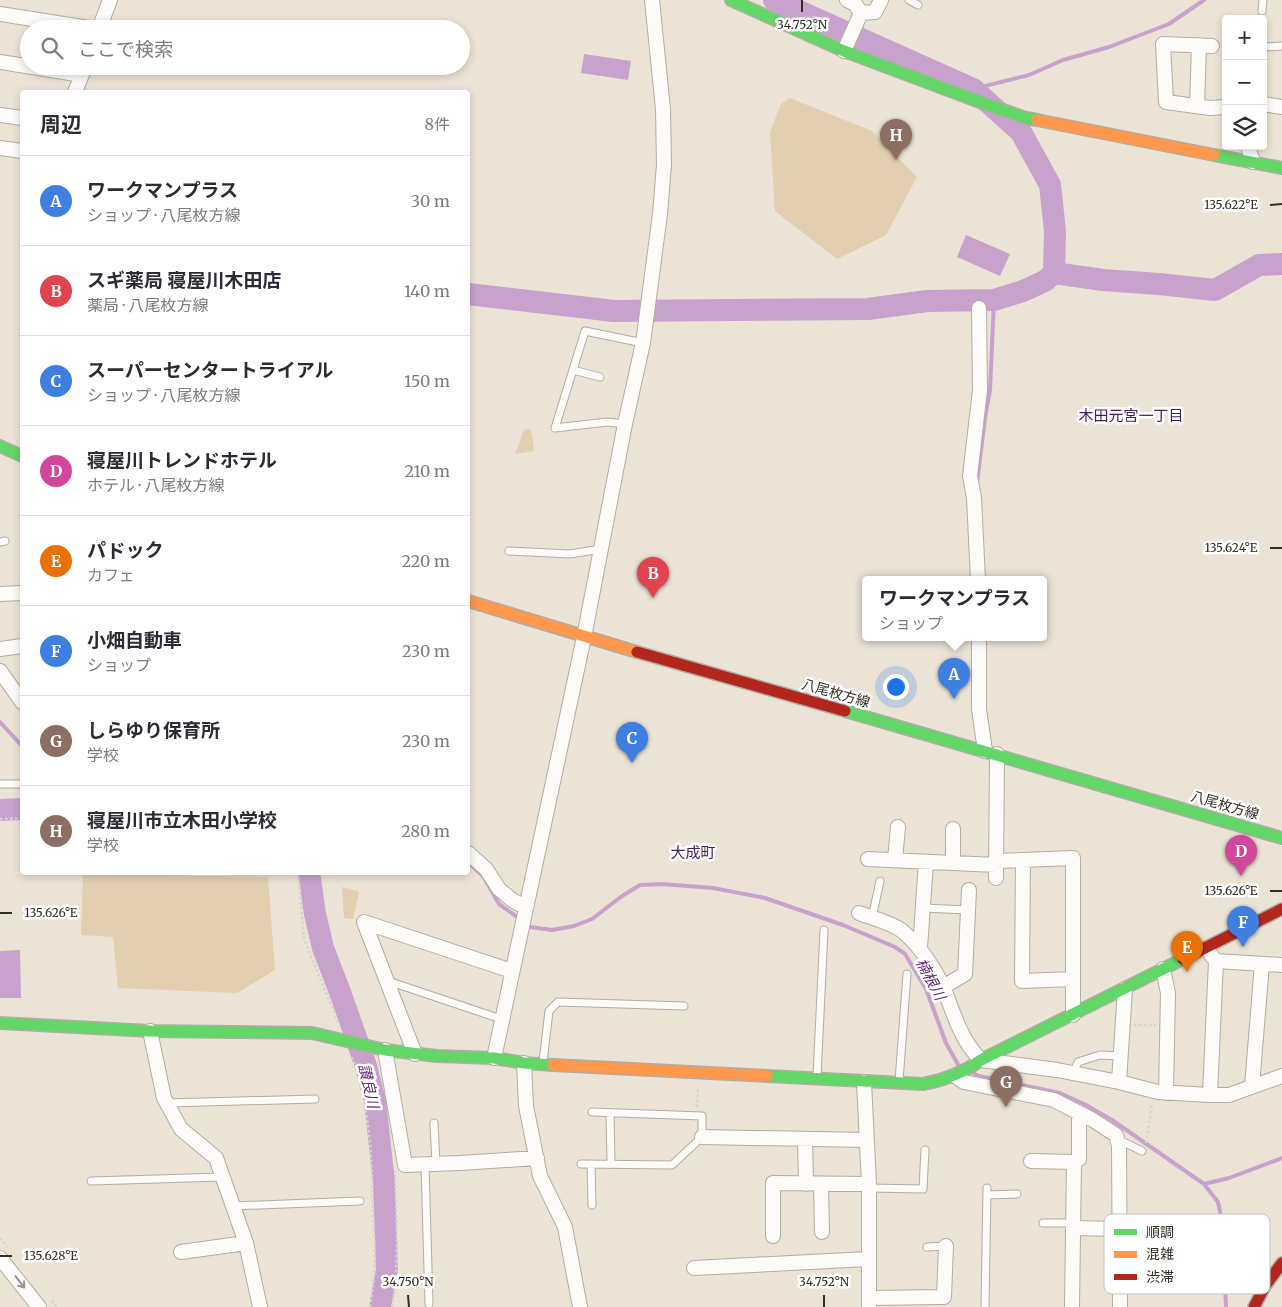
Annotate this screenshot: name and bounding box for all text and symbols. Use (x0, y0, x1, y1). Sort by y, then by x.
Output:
map controls (1222, 15, 1267, 150)
button: + (1222, 15, 1267, 60)
text: 34.752°N (777, 17, 828, 32)
search box (20, 20, 470, 75)
icon: search (38, 34, 66, 62)
text: ここで検索 (78, 37, 173, 61)
button: − (1222, 60, 1267, 105)
button: layers (1222, 105, 1267, 150)
text: 周辺 (40, 111, 82, 138)
text: 8件 (424, 114, 450, 134)
pin: H (880, 119, 912, 160)
text: ワークマンプラス (87, 178, 238, 202)
text: A (50, 191, 62, 211)
text: 30 m (411, 191, 450, 211)
text: 135.622°E (1204, 197, 1258, 212)
text: ショップ · 八尾枚方線 (87, 205, 240, 225)
text: スギ薬局 寝屋川木田店 (87, 268, 282, 292)
text: B (50, 281, 62, 301)
text: 140 m (404, 281, 450, 301)
text: 薬局 · 八尾枚方線 (87, 295, 208, 315)
text: スーパーセンタートライアル (87, 358, 334, 382)
text: C (51, 371, 61, 391)
text: 150 m (404, 371, 450, 391)
text: ショップ · 八尾枚方線 (87, 385, 240, 405)
district label: 木田元宮一丁目 (1078, 406, 1184, 425)
text: 寝屋川トレンドホテル (87, 448, 277, 472)
text: D (50, 461, 62, 481)
text: 210 m (405, 461, 450, 481)
text: ホテル · 八尾枚方線 (87, 475, 224, 495)
text: パドック (87, 538, 164, 562)
text: 135.624°E (1205, 540, 1258, 555)
text: E (51, 551, 61, 571)
text: 220 m (402, 551, 450, 571)
pin: B (637, 557, 669, 598)
text: カフェ (87, 565, 135, 585)
popup (862, 576, 1047, 641)
text: ワークマンプラス (879, 586, 1030, 610)
text: ショップ (879, 613, 943, 633)
text: 小畑自動車 (87, 628, 182, 652)
text: F (51, 641, 61, 661)
text: 230 m (402, 641, 450, 661)
text: ショップ (87, 655, 151, 675)
pin: A (938, 658, 970, 699)
your location (883, 674, 909, 700)
street label: 八尾枚方線 (800, 675, 872, 711)
text: しらゆり保育所 (87, 718, 220, 742)
pin: C (616, 722, 648, 763)
text: G (50, 731, 62, 751)
text: 230 m (402, 731, 450, 751)
text: 学校 (87, 745, 119, 765)
street label: 八尾枚方線 (1189, 787, 1261, 823)
text: 寝屋川市立木田小学校 (87, 808, 277, 832)
text: H (49, 821, 63, 841)
text: 280 m (401, 821, 450, 841)
text: 学校 (87, 835, 119, 855)
pin: D (1225, 835, 1257, 876)
district label: 大成町 (670, 843, 716, 862)
text: 135.626°E (1205, 883, 1258, 898)
text: 135.626°E (25, 905, 78, 920)
pin: F (1227, 906, 1259, 947)
pin: E (1171, 931, 1203, 972)
water label: 楠根川 (912, 955, 951, 1005)
water label: 讃良川 (355, 1062, 384, 1112)
pin: G (990, 1066, 1022, 1107)
legend (1104, 1214, 1270, 1294)
text: 順調 (1146, 1223, 1174, 1241)
text: 混雑 (1146, 1245, 1174, 1263)
text: 135.628°E (24, 1248, 78, 1263)
text: 渋滞 (1146, 1268, 1174, 1286)
text: 34.750°N (382, 1274, 434, 1289)
text: 34.752°N (799, 1274, 850, 1289)
one-way arrow (14, 1275, 25, 1288)

